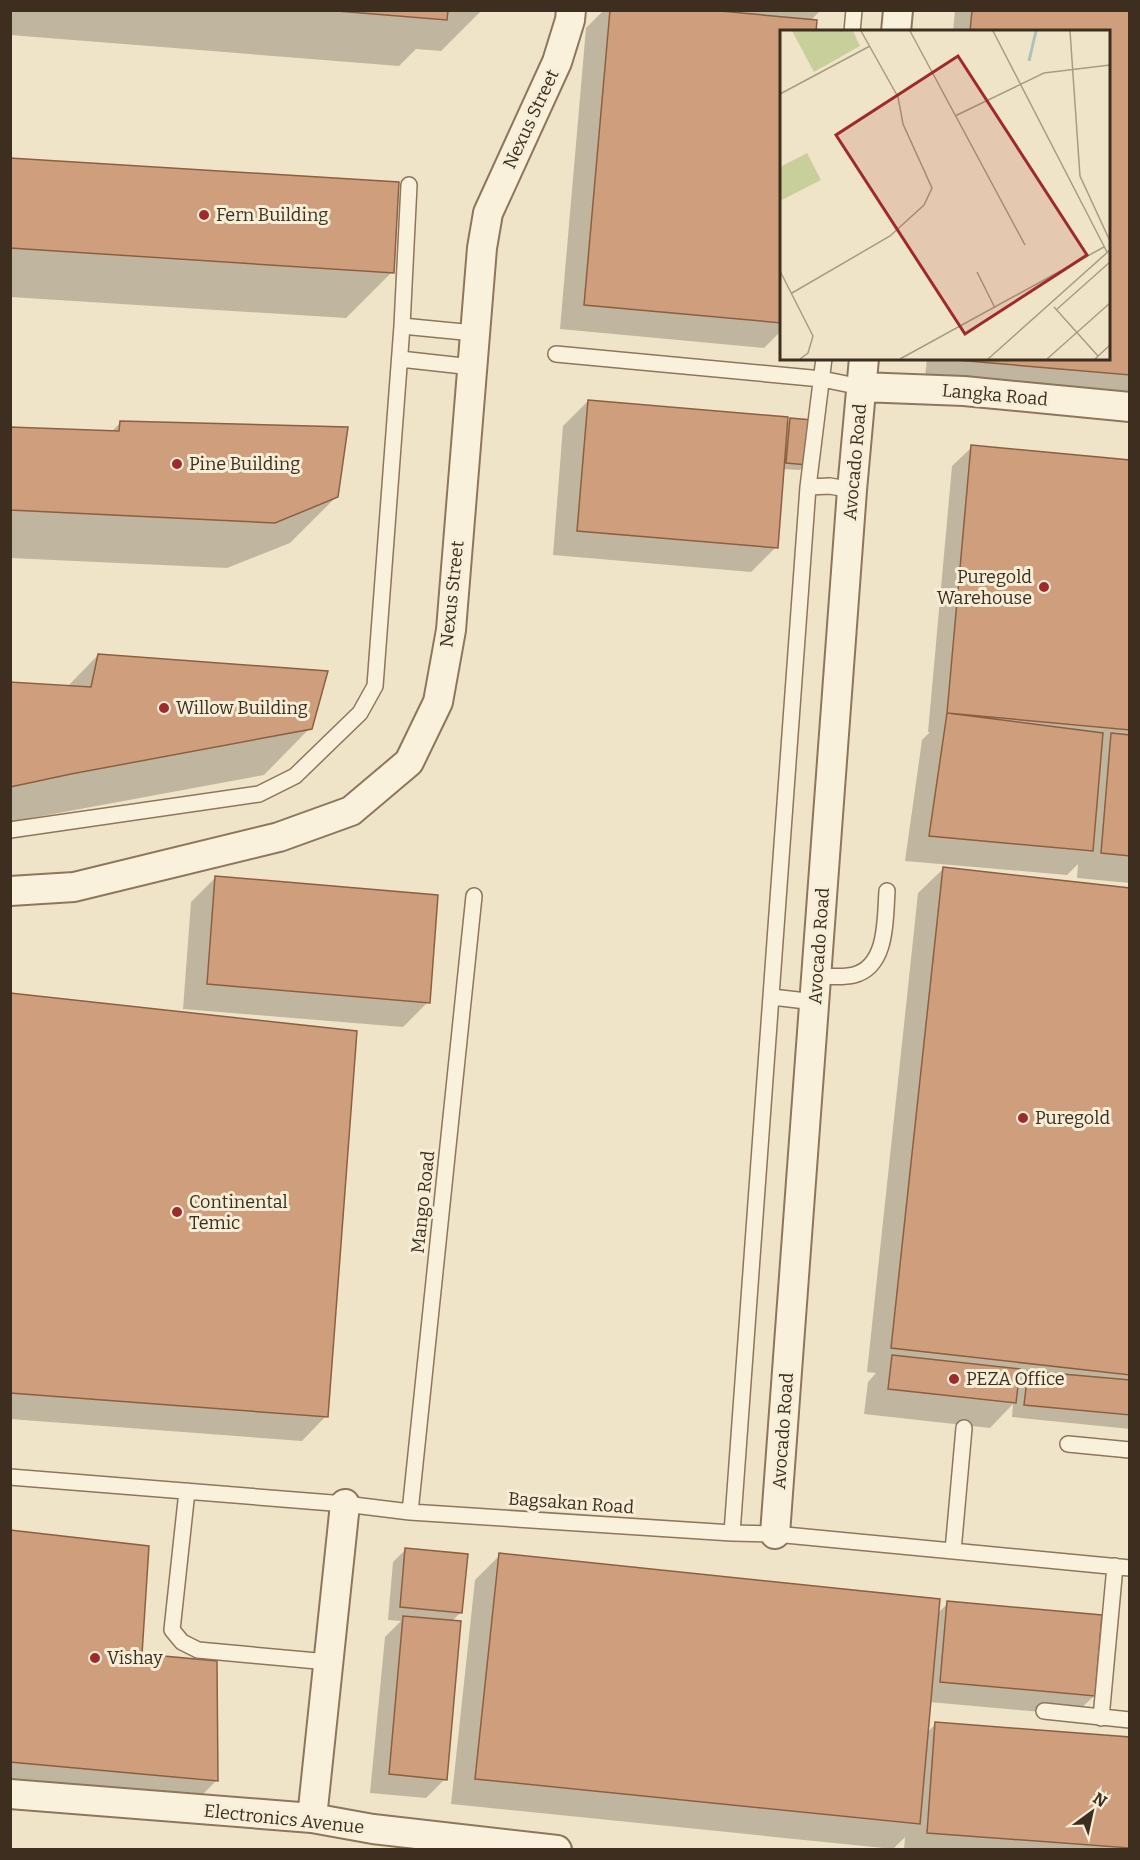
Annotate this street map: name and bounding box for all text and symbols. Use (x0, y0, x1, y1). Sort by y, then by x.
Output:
inset map (780, 30, 1110, 360)
street label: Nexus Street (498, 65, 564, 172)
place label: Fern Building (216, 204, 328, 226)
marker: Fern Building (197, 208, 211, 222)
street label: Langka Road (941, 379, 1049, 411)
street label: Avocado Road (839, 402, 871, 521)
place label: Pine Building (189, 453, 300, 475)
marker: Pine Building (170, 457, 184, 471)
street label: Nexus Street (435, 539, 469, 648)
place label: Puregold Warehouse (937, 566, 1032, 609)
marker: Puregold Warehouse (1037, 580, 1051, 594)
place label: Willow Building (176, 697, 308, 719)
marker: Willow Building (157, 701, 171, 715)
street label: Avocado Road (804, 887, 834, 1005)
place label: Puregold (1035, 1107, 1110, 1129)
marker: Puregold (1016, 1111, 1030, 1125)
street label: Mango Road (407, 1149, 439, 1254)
place label: Continental Temic (189, 1191, 288, 1234)
marker: Continental Temic (170, 1205, 184, 1219)
place label: PEZA Office (966, 1368, 1065, 1390)
street label: Avocado Road (768, 1372, 798, 1490)
marker: PEZA Office (947, 1372, 961, 1386)
street label: Bagsakan Road (507, 1488, 635, 1518)
place label: Vishay (107, 1647, 163, 1669)
marker: Vishay (88, 1651, 102, 1665)
north arrow (1062, 1782, 1122, 1842)
text: N (1090, 1789, 1110, 1811)
street label: Electronics Avenue (203, 1800, 365, 1838)

